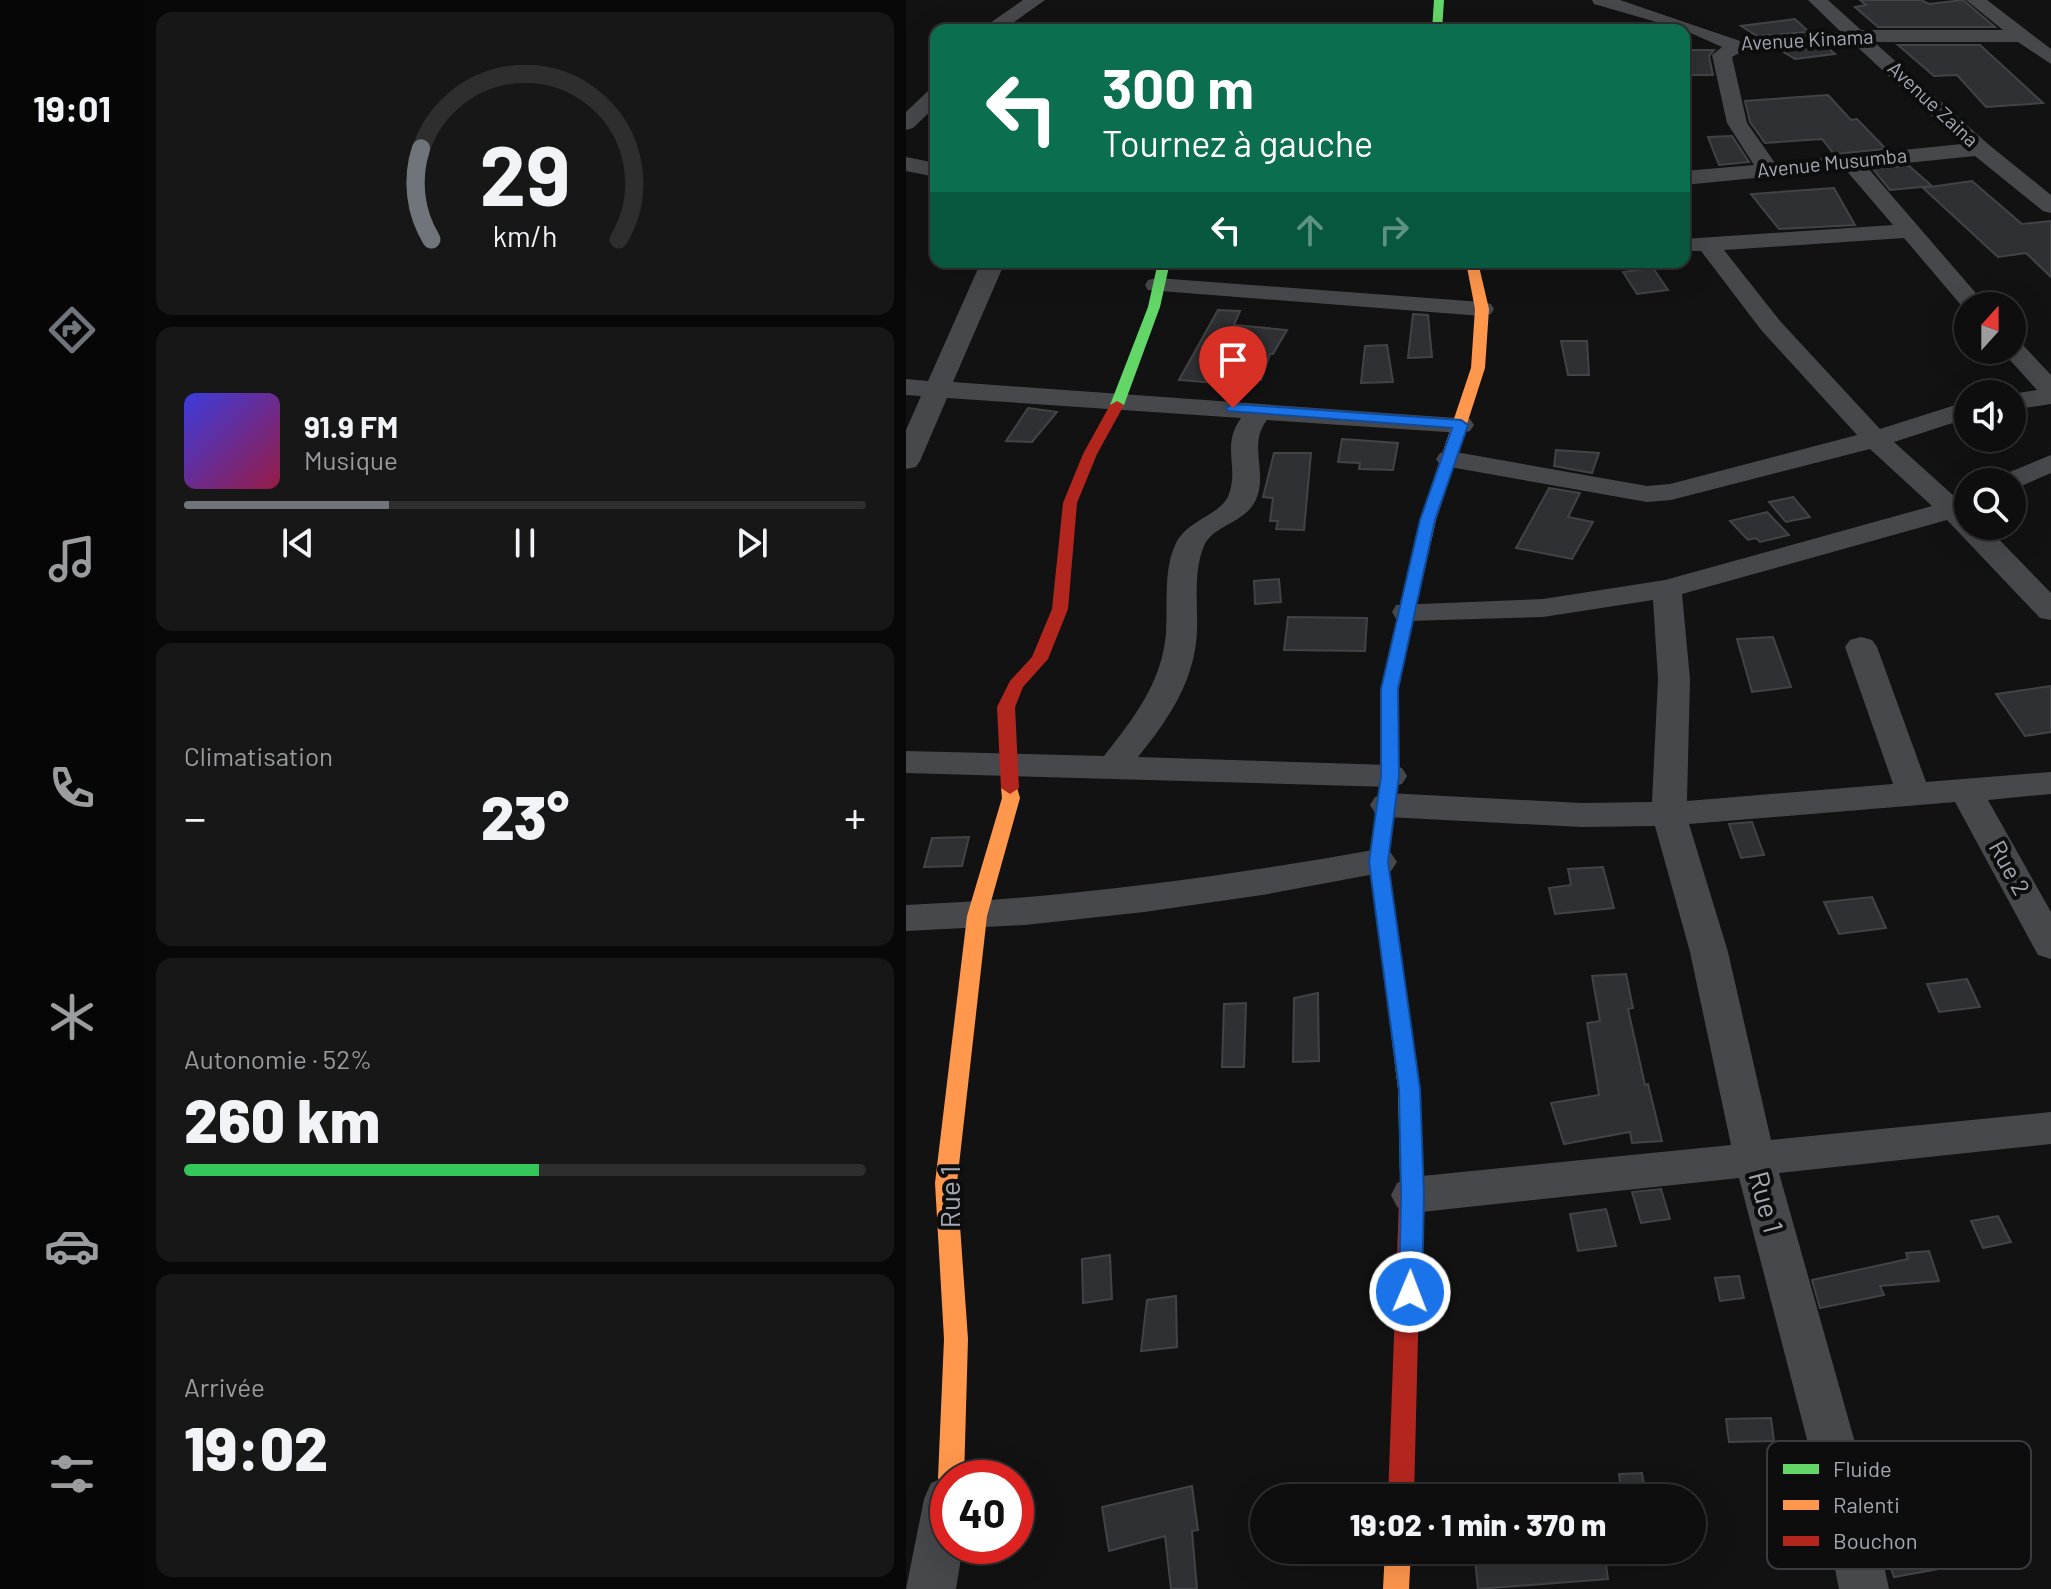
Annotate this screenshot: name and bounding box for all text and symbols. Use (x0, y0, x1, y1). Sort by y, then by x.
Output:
street label: Avenue Kinama (1740, 24, 1874, 54)
text: 300 m (1102, 53, 1254, 120)
street label: Avenue Zaina (1883, 55, 1984, 151)
icon: left (970, 56, 1074, 160)
text: 19:01 (33, 86, 111, 129)
text: Tournez à gauche (1102, 121, 1373, 164)
text: 29 (480, 122, 570, 222)
street label: Avenue Musumba (1756, 142, 1908, 182)
icon: left (1204, 208, 1248, 252)
icon: ahead (1288, 208, 1332, 252)
icon: right (1372, 208, 1416, 252)
text: km/h (493, 218, 557, 253)
north arrow (1954, 292, 2026, 364)
map controls (1954, 292, 2026, 540)
icon: directions (44, 302, 100, 358)
pin (1199, 326, 1267, 408)
icon: arrive (1211, 338, 1255, 382)
button: sound (1954, 380, 2026, 452)
text: 91.9 FM (304, 408, 398, 444)
text: Musique (304, 444, 398, 475)
button: search (1954, 468, 2026, 540)
icon: previous (276, 521, 320, 565)
icon: pause (503, 521, 547, 565)
icon: next (730, 521, 774, 565)
icon: music (44, 531, 100, 587)
text: Climatisation (184, 740, 333, 771)
icon: phone (44, 760, 100, 816)
text: 23° (481, 780, 569, 852)
text: − (184, 790, 206, 843)
text: + (844, 790, 866, 843)
street label: Rue 2 (1984, 835, 2037, 900)
icon: climate (44, 989, 100, 1045)
text: Autonomie · 52% (184, 1043, 372, 1074)
text: 260 km (184, 1083, 380, 1155)
street label: Rue 1 (932, 1166, 966, 1228)
street label: Rue 1 (1742, 1167, 1791, 1236)
icon: car (44, 1218, 100, 1274)
position arrow (1368, 1250, 1452, 1334)
text: Arrivée (184, 1371, 265, 1402)
text: 19:02 (184, 1411, 328, 1483)
legend (1767, 1441, 2031, 1569)
icon: filters (44, 1446, 100, 1502)
text: Fluide (1833, 1455, 1892, 1481)
speed limit sign: 40 (930, 1460, 1034, 1564)
text: Ralenti (1833, 1491, 1900, 1517)
text: 19:02 · 1 min · 370 m (1350, 1506, 1606, 1542)
text: Bouchon (1833, 1527, 1918, 1553)

